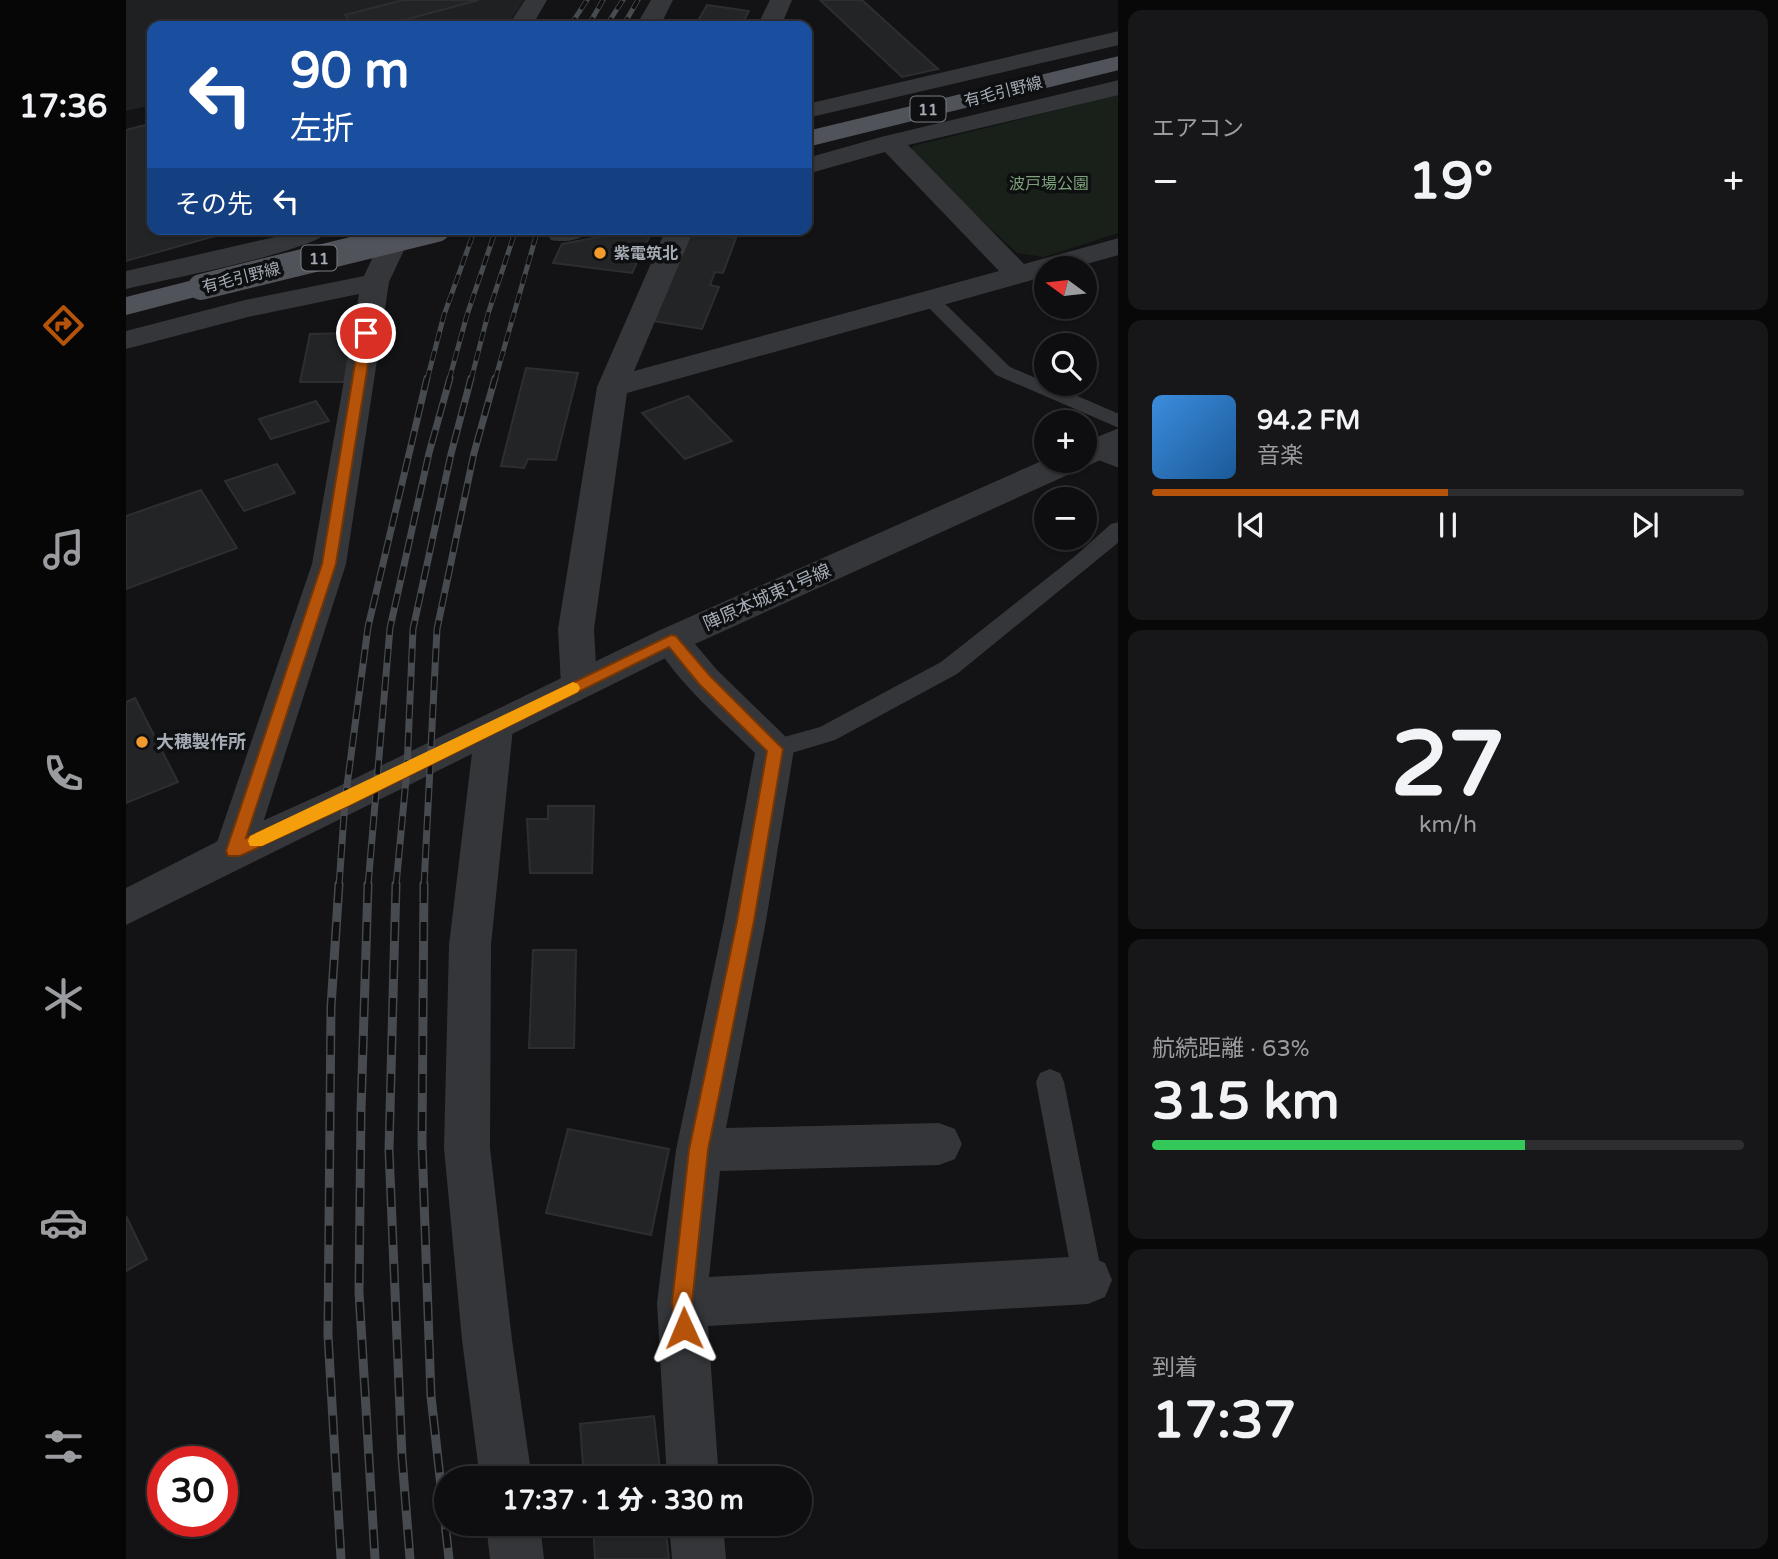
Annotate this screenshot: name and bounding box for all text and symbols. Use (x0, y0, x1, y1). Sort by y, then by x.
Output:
text: 90 m (290, 42, 409, 101)
icon: left (175, 49, 266, 140)
street label: 有毛引野線 (962, 73, 1044, 111)
text: 17:36 (19, 88, 107, 126)
road number: 11 (910, 96, 946, 122)
text: 左折 (290, 110, 354, 148)
text: エアコン (1152, 115, 1244, 143)
text: 19° (1408, 150, 1493, 213)
text: − (1152, 159, 1179, 205)
text: + (1723, 159, 1744, 205)
park label: 波戸場公園 (1009, 174, 1089, 194)
icon: left (267, 182, 305, 220)
text: その先 (175, 189, 253, 220)
place label: 紫電筑北 (614, 244, 678, 264)
marker: 紫電筑北 (592, 245, 608, 261)
road number: 11 (302, 246, 336, 270)
north arrow (1034, 256, 1097, 318)
map controls (1034, 256, 1097, 550)
street label: 有毛引野線 (200, 259, 282, 297)
icon: directions (39, 301, 88, 350)
pin (336, 303, 396, 363)
icon: arrive (347, 314, 385, 352)
button: search (1034, 333, 1097, 396)
text: 94.2 FM (1257, 405, 1360, 436)
button: + (1034, 410, 1097, 473)
text: 音楽 (1257, 442, 1303, 470)
button: − (1034, 487, 1097, 550)
icon: previous (1232, 506, 1270, 544)
icon: pause (1429, 506, 1467, 544)
icon: next (1626, 506, 1664, 544)
icon: music (39, 525, 88, 574)
street label: 陣原本城東1号線 (700, 559, 834, 635)
text: 27 (1391, 710, 1505, 820)
place label: 大穂製作所 (156, 731, 246, 753)
marker: 大穂製作所 (134, 734, 150, 750)
icon: phone (39, 749, 88, 798)
text: km/h (1419, 811, 1477, 839)
icon: climate (39, 974, 88, 1023)
text: 航続距離 · 63% (1152, 1035, 1310, 1063)
text: 315 km (1152, 1070, 1340, 1133)
icon: car (39, 1198, 88, 1247)
position arrow (647, 1291, 721, 1365)
text: 到着 (1152, 1354, 1198, 1382)
text: 17:37 (1152, 1389, 1296, 1452)
icon: filters (39, 1422, 88, 1471)
speed limit sign: 30 (147, 1446, 238, 1537)
text: 17:37 · 1 分 · 330 m (502, 1485, 744, 1516)

